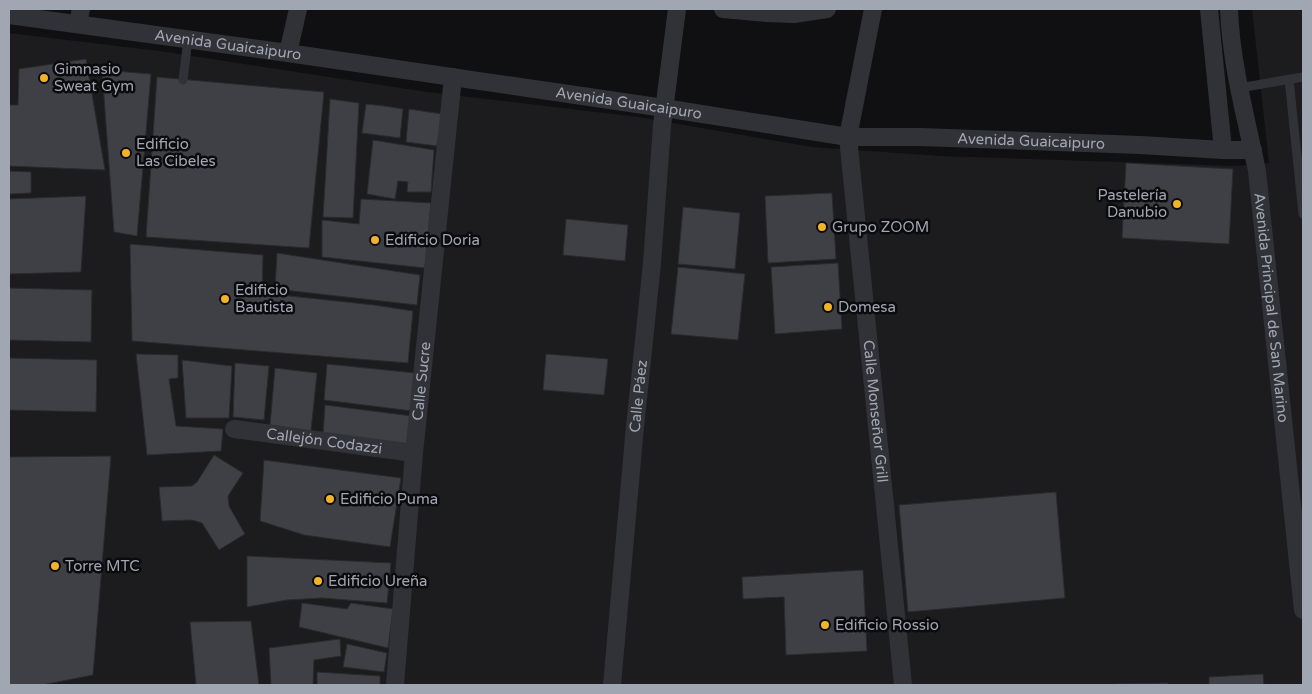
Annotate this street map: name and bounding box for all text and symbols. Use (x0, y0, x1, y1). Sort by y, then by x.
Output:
street label: Avenida Guaicaipuro (154, 26, 303, 64)
place label: Gimnasio Sweat Gym (54, 60, 134, 95)
marker: Gimnasio Sweat Gym (38, 72, 50, 84)
street label: Avenida Guaicaipuro (554, 83, 703, 123)
street label: Avenida Guaicaipuro (957, 129, 1105, 153)
place label: Edificio Las Cibeles (136, 135, 216, 170)
marker: Edificio Las Cibeles (120, 147, 132, 159)
place label: Pastelería Danubio (1097, 186, 1167, 221)
street label: Avenida Principal de San Marino (1250, 192, 1292, 423)
marker: Pastelería Danubio (1171, 198, 1183, 210)
place label: Grupo ZOOM (832, 218, 929, 236)
marker: Grupo ZOOM (816, 221, 828, 233)
place label: Edificio Doria (385, 231, 480, 249)
marker: Edificio Doria (369, 234, 381, 246)
place label: Edificio Bautista (235, 281, 294, 316)
marker: Edificio Bautista (219, 293, 231, 305)
place label: Domesa (838, 298, 896, 316)
marker: Domesa (822, 301, 834, 313)
street label: Calle Monseñor Grill (859, 339, 892, 483)
street label: Calle Sucre (408, 341, 434, 421)
street label: Calle Páez (626, 359, 651, 433)
street label: Callejón Codazzi (265, 424, 383, 458)
place label: Edificio Puma (340, 490, 438, 508)
marker: Edificio Puma (324, 493, 336, 505)
place label: Torre MTC (65, 557, 140, 575)
marker: Torre MTC (49, 560, 61, 572)
place label: Edificio Ureña (328, 572, 428, 590)
marker: Edificio Ureña (312, 575, 324, 587)
place label: Edificio Rossio (835, 616, 939, 634)
marker: Edificio Rossio (819, 619, 831, 631)

